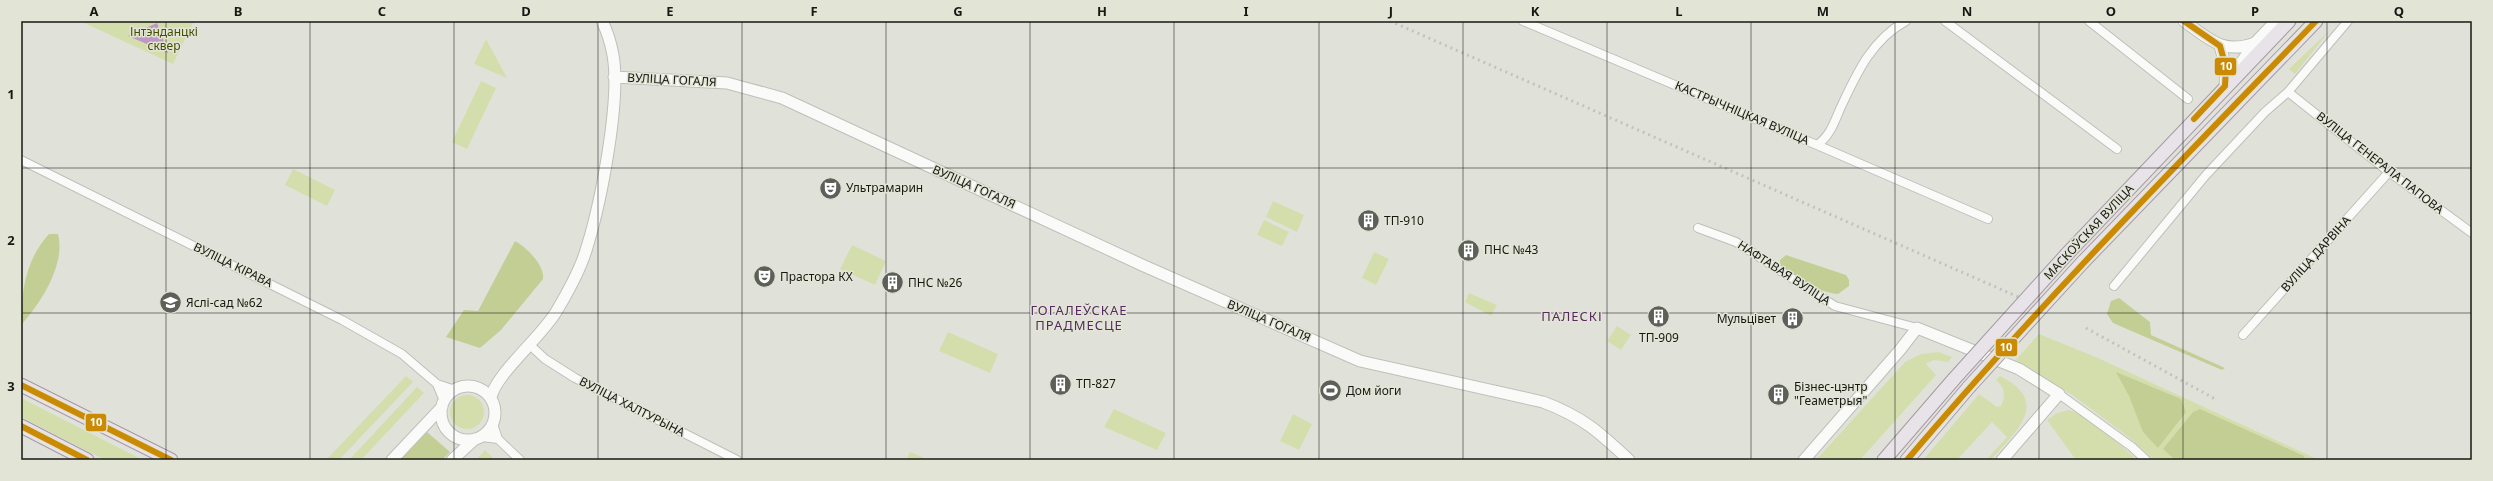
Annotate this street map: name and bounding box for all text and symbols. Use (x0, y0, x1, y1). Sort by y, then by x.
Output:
text: A (90, 2, 99, 20)
text: B (234, 2, 242, 20)
text: C (378, 2, 386, 20)
text: D (521, 2, 531, 20)
text: E (666, 2, 674, 20)
text: F (810, 2, 818, 20)
text: G (953, 2, 963, 20)
text: H (1097, 2, 1107, 20)
text: I (1243, 2, 1249, 20)
text: J (1388, 2, 1393, 20)
text: K (1531, 2, 1540, 20)
text: L (1675, 2, 1683, 20)
text: M (1817, 2, 1829, 20)
text: N (1962, 2, 1972, 20)
text: O (2106, 2, 2116, 20)
text: P (2251, 2, 2259, 20)
text: Q (2394, 2, 2404, 20)
park label: Інтэнданцкі сквер (130, 23, 198, 54)
line badge: 10 (2214, 57, 2237, 76)
text: 10 (2220, 58, 2232, 73)
street label: ВУЛІЦА ГОГАЛЯ (627, 69, 717, 90)
street label: КАСТРЫЧНІЦКАЯ ВУЛІЦА (1672, 77, 1812, 149)
text: 1 (7, 85, 15, 103)
street label: ВУЛІЦА ГЕНЕРАЛА ПАПОВА (2313, 108, 2448, 218)
street label: ВУЛІЦА ГОГАЛЯ (930, 161, 1019, 213)
theatre icon: Ультрамарин (817, 175, 843, 201)
place label: Ультрамарин (846, 179, 923, 196)
street label: МАСКОЎСКАЯ ВУЛІЦА (2040, 180, 2138, 283)
building icon: ТП-910 (1355, 208, 1381, 234)
place label: ТП-910 (1384, 212, 1424, 229)
street label: ВУЛІЦА ДАРВІНА (2277, 212, 2355, 295)
text: 2 (7, 231, 15, 249)
street label: НАФТАВАЯ ВУЛІЦА (1734, 236, 1834, 309)
building icon: ПНС №43 (1456, 237, 1482, 263)
street label: ВУЛІЦА КІРАВА (191, 238, 276, 291)
place label: ПНС №43 (1484, 241, 1539, 258)
theatre icon: Прастора КХ (751, 264, 777, 290)
place label: Прастора КХ (780, 268, 853, 285)
building icon: ПНС №26 (880, 270, 906, 296)
place label: ПНС №26 (908, 274, 963, 291)
school or university icon: Яслі-сад №62 (157, 290, 183, 316)
place label: Яслі-сад №62 (186, 294, 263, 311)
street label: ВУЛІЦА ГОГАЛЯ (1225, 295, 1314, 346)
district label: ГОГАЛЕЎСКАЕ ПРАДМЕСЦЕ (1030, 301, 1128, 334)
building icon: ТП-909 (1646, 304, 1672, 330)
building icon: Мульцівет (1779, 306, 1805, 332)
district label: ПАЛЕСКІ (1541, 307, 1603, 325)
place label: Мульцівет (1717, 310, 1776, 327)
place label: ТП-909 (1639, 329, 1679, 346)
line badge: 10 (1995, 338, 2018, 357)
text: 10 (2000, 339, 2012, 354)
building icon: ТП-827 (1047, 371, 1073, 397)
street label: ВУЛІЦА ХАЛТУРЫНА (576, 372, 688, 441)
place label: ТП-827 (1076, 375, 1116, 392)
text: 3 (7, 377, 15, 395)
sports icon: Дом йоги (1317, 378, 1343, 404)
place label: Бізнес-цэнтр "Геаметрыя" (1794, 378, 1868, 409)
building icon: Бізнес-цэнтр "Геаметрыя" (1766, 381, 1792, 407)
place label: Дом йоги (1346, 382, 1402, 399)
line badge: 10 (85, 413, 107, 432)
text: 10 (90, 414, 102, 429)

